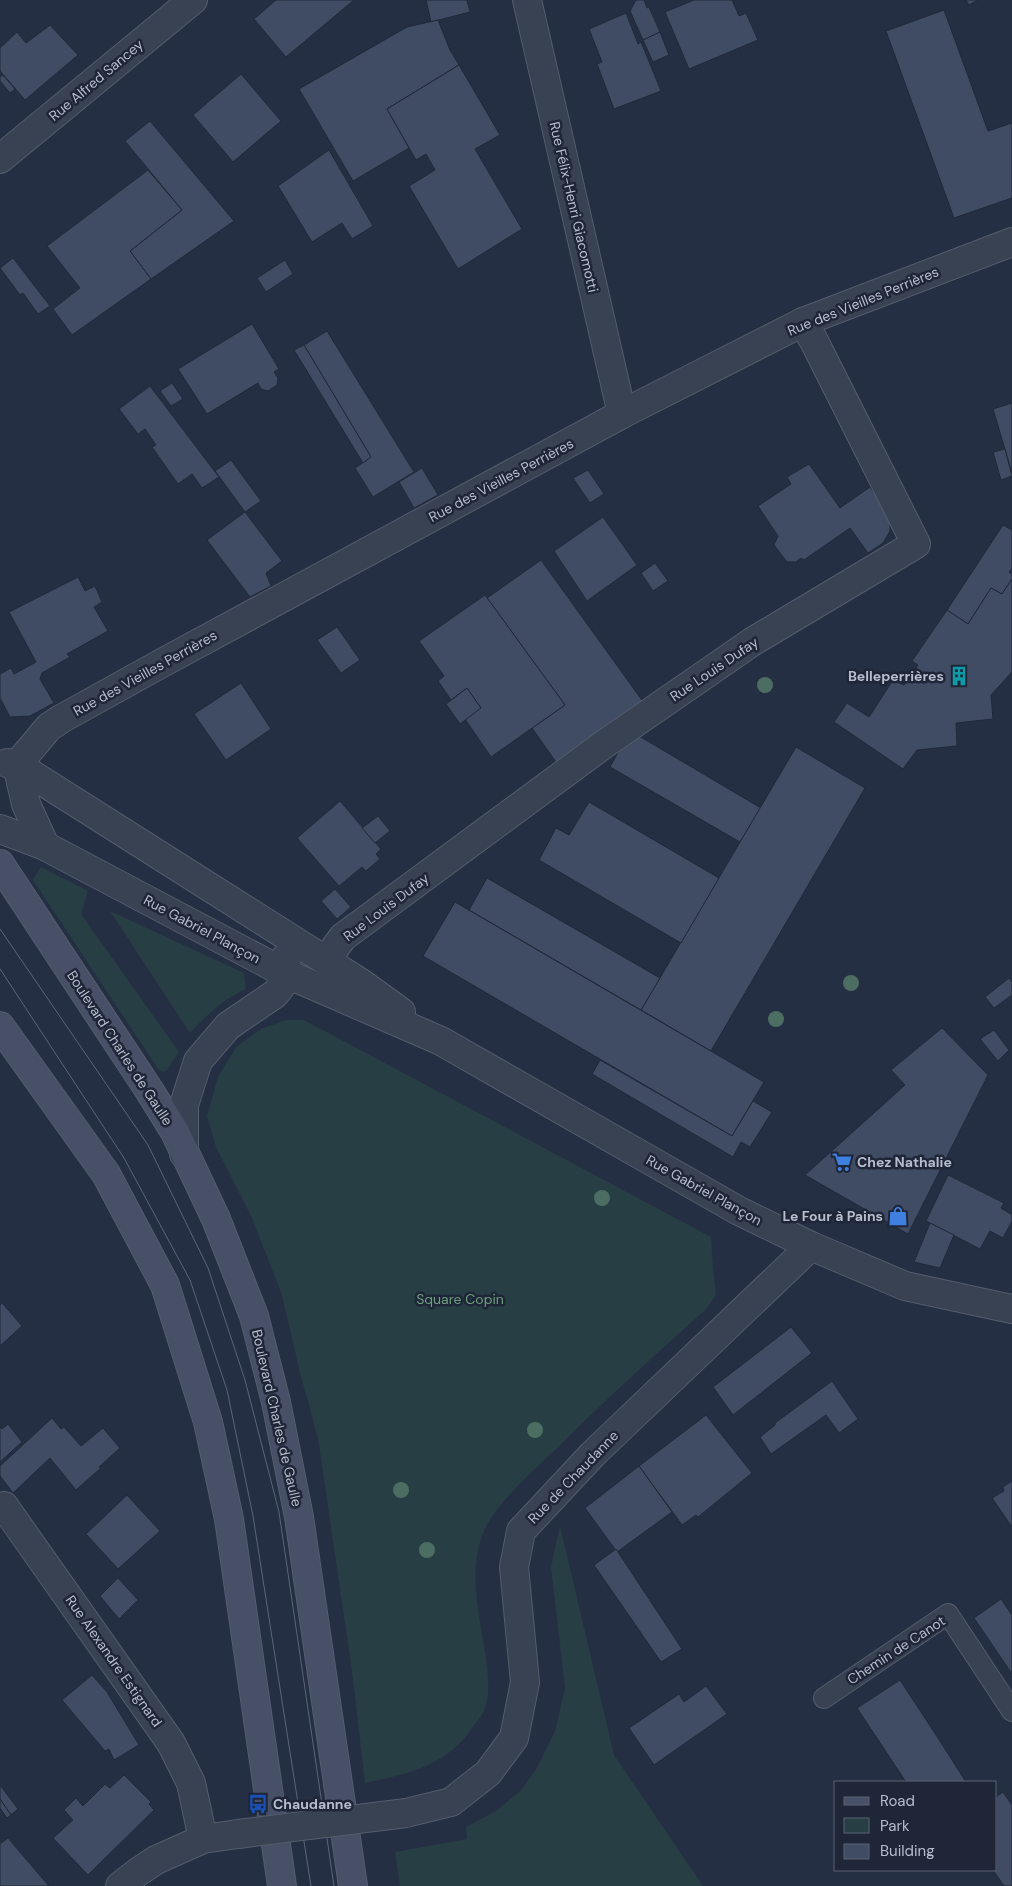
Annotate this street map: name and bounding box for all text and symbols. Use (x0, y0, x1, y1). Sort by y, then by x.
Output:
street label: Rue Alfred Sancey (45, 35, 147, 125)
street label: Rue Félix-Henri Giacomotti (546, 120, 602, 294)
street label: Rue des Vieilles Perrières (785, 262, 941, 340)
street label: Rue des Vieilles Perrières (425, 434, 577, 526)
street label: Rue des Vieilles Perrières (70, 626, 220, 720)
street label: Rue Louis Dufay (666, 633, 762, 705)
building icon: Belleperrières (948, 665, 970, 687)
place label: Belleperrières (848, 667, 944, 685)
street label: Rue Louis Dufay (340, 869, 433, 945)
street label: Rue Gabriel Plançon (141, 891, 263, 967)
street label: Boulevard Charles de Gaulle (63, 967, 177, 1129)
street label: Rue Gabriel Plançon (643, 1151, 765, 1229)
supermarket icon: Chez Nathalie (831, 1151, 853, 1173)
place label: Chez Nathalie (857, 1153, 952, 1171)
shop icon: Le Four à Pains (887, 1205, 909, 1227)
place label: Le Four à Pains (782, 1207, 883, 1225)
park label: Square Copin (416, 1290, 504, 1308)
street label: Boulevard Charles de Gaulle (248, 1328, 306, 1508)
street label: Rue de Chaudanne (524, 1427, 622, 1527)
street label: Rue Alexandre Estignard (62, 1592, 166, 1730)
street label: Chemin de Canot (844, 1612, 948, 1688)
legend (834, 1781, 997, 1871)
text: Road (880, 1791, 915, 1811)
bus stop icon: Chaudanne (247, 1793, 269, 1815)
place label: Chaudanne (273, 1795, 352, 1813)
text: Park (880, 1816, 910, 1836)
text: Building (880, 1841, 935, 1861)

